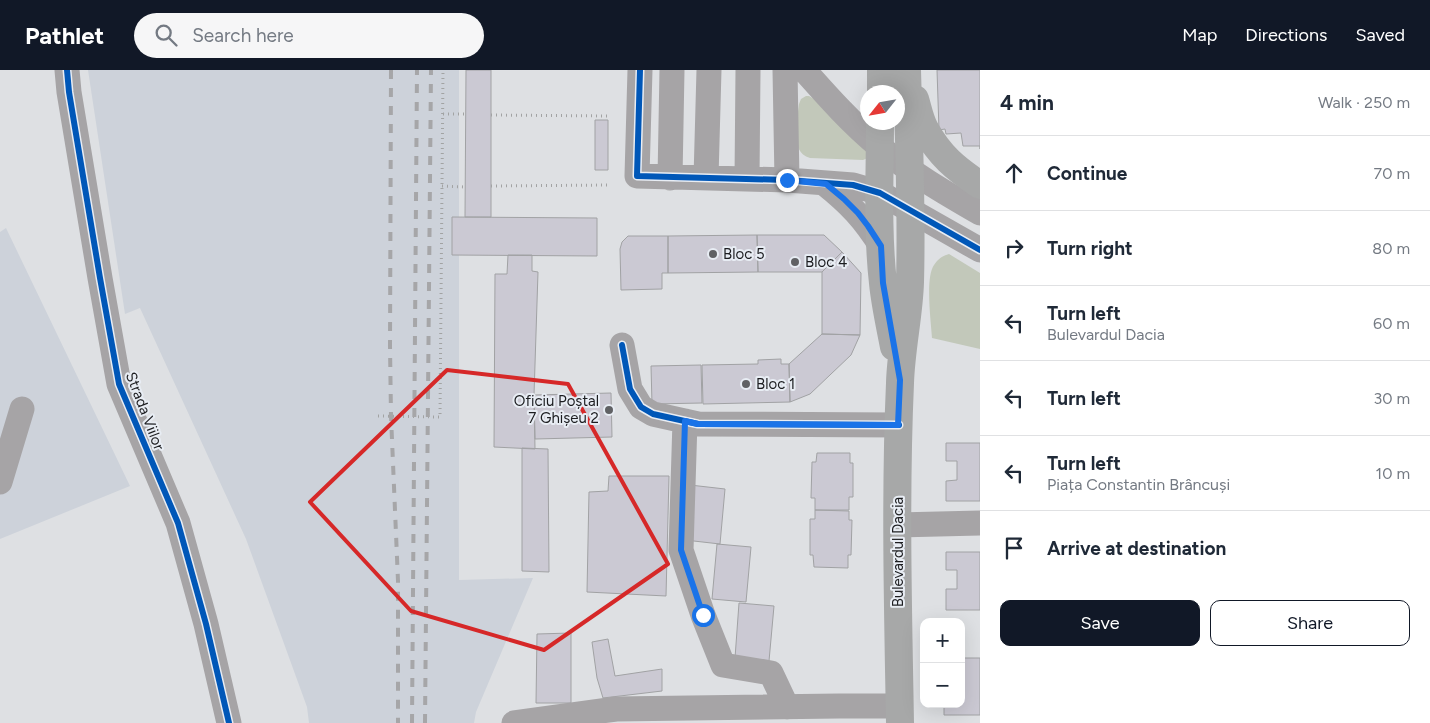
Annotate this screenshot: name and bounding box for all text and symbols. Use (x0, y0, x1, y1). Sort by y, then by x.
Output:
search box (134, 13, 484, 58)
text: Pathlet (25, 21, 104, 50)
icon: search (152, 21, 180, 49)
text: Search here (192, 24, 294, 47)
text: Map (1182, 24, 1217, 46)
text: Directions (1245, 24, 1327, 46)
text: Saved (1355, 24, 1405, 46)
north arrow (860, 85, 905, 130)
text: 4 min (1000, 90, 1054, 115)
text: Walk · 250 m (1318, 93, 1410, 112)
icon: ahead (1000, 159, 1028, 187)
text: Continue (1047, 162, 1127, 185)
text: 70 m (1374, 164, 1410, 183)
route end (776, 169, 799, 192)
icon: right (1000, 234, 1028, 262)
text: Turn right (1047, 237, 1133, 260)
text: 80 m (1372, 239, 1410, 258)
place label: Bloc 5 (723, 245, 765, 263)
marker: Bloc 5 (707, 248, 719, 260)
place label: Bloc 4 (805, 253, 847, 271)
marker: Bloc 4 (789, 256, 801, 268)
text: Turn left (1047, 302, 1121, 325)
icon: left (1000, 309, 1028, 337)
text: 60 m (1373, 314, 1410, 333)
text: Bulevardul Dacia (1047, 325, 1165, 344)
street label: Strada Viilor (122, 369, 168, 453)
place label: Bloc 1 (756, 375, 795, 393)
marker: Bloc 1 (740, 378, 752, 390)
icon: left (1000, 384, 1028, 412)
text: Turn left (1047, 387, 1121, 410)
text: 30 m (1373, 389, 1410, 408)
place label: Oficiu Poștal 7 Ghișeu 2 (514, 392, 599, 427)
marker: Oficiu Poștal 7 Ghișeu 2 (603, 404, 615, 416)
text: Turn left (1047, 452, 1121, 475)
icon: left (1000, 459, 1028, 487)
text: 10 m (1376, 464, 1410, 483)
text: Piața Constantin Brâncuși (1047, 475, 1230, 494)
street label: Bulevardul Dacia (889, 497, 907, 607)
icon: arrive (1000, 534, 1028, 562)
text: Arrive at destination (1047, 537, 1226, 560)
button: Save (1000, 600, 1200, 646)
button: Share (1210, 600, 1410, 646)
route start (692, 604, 715, 627)
map controls (920, 618, 965, 708)
button: + (920, 618, 965, 663)
button: − (920, 663, 965, 708)

